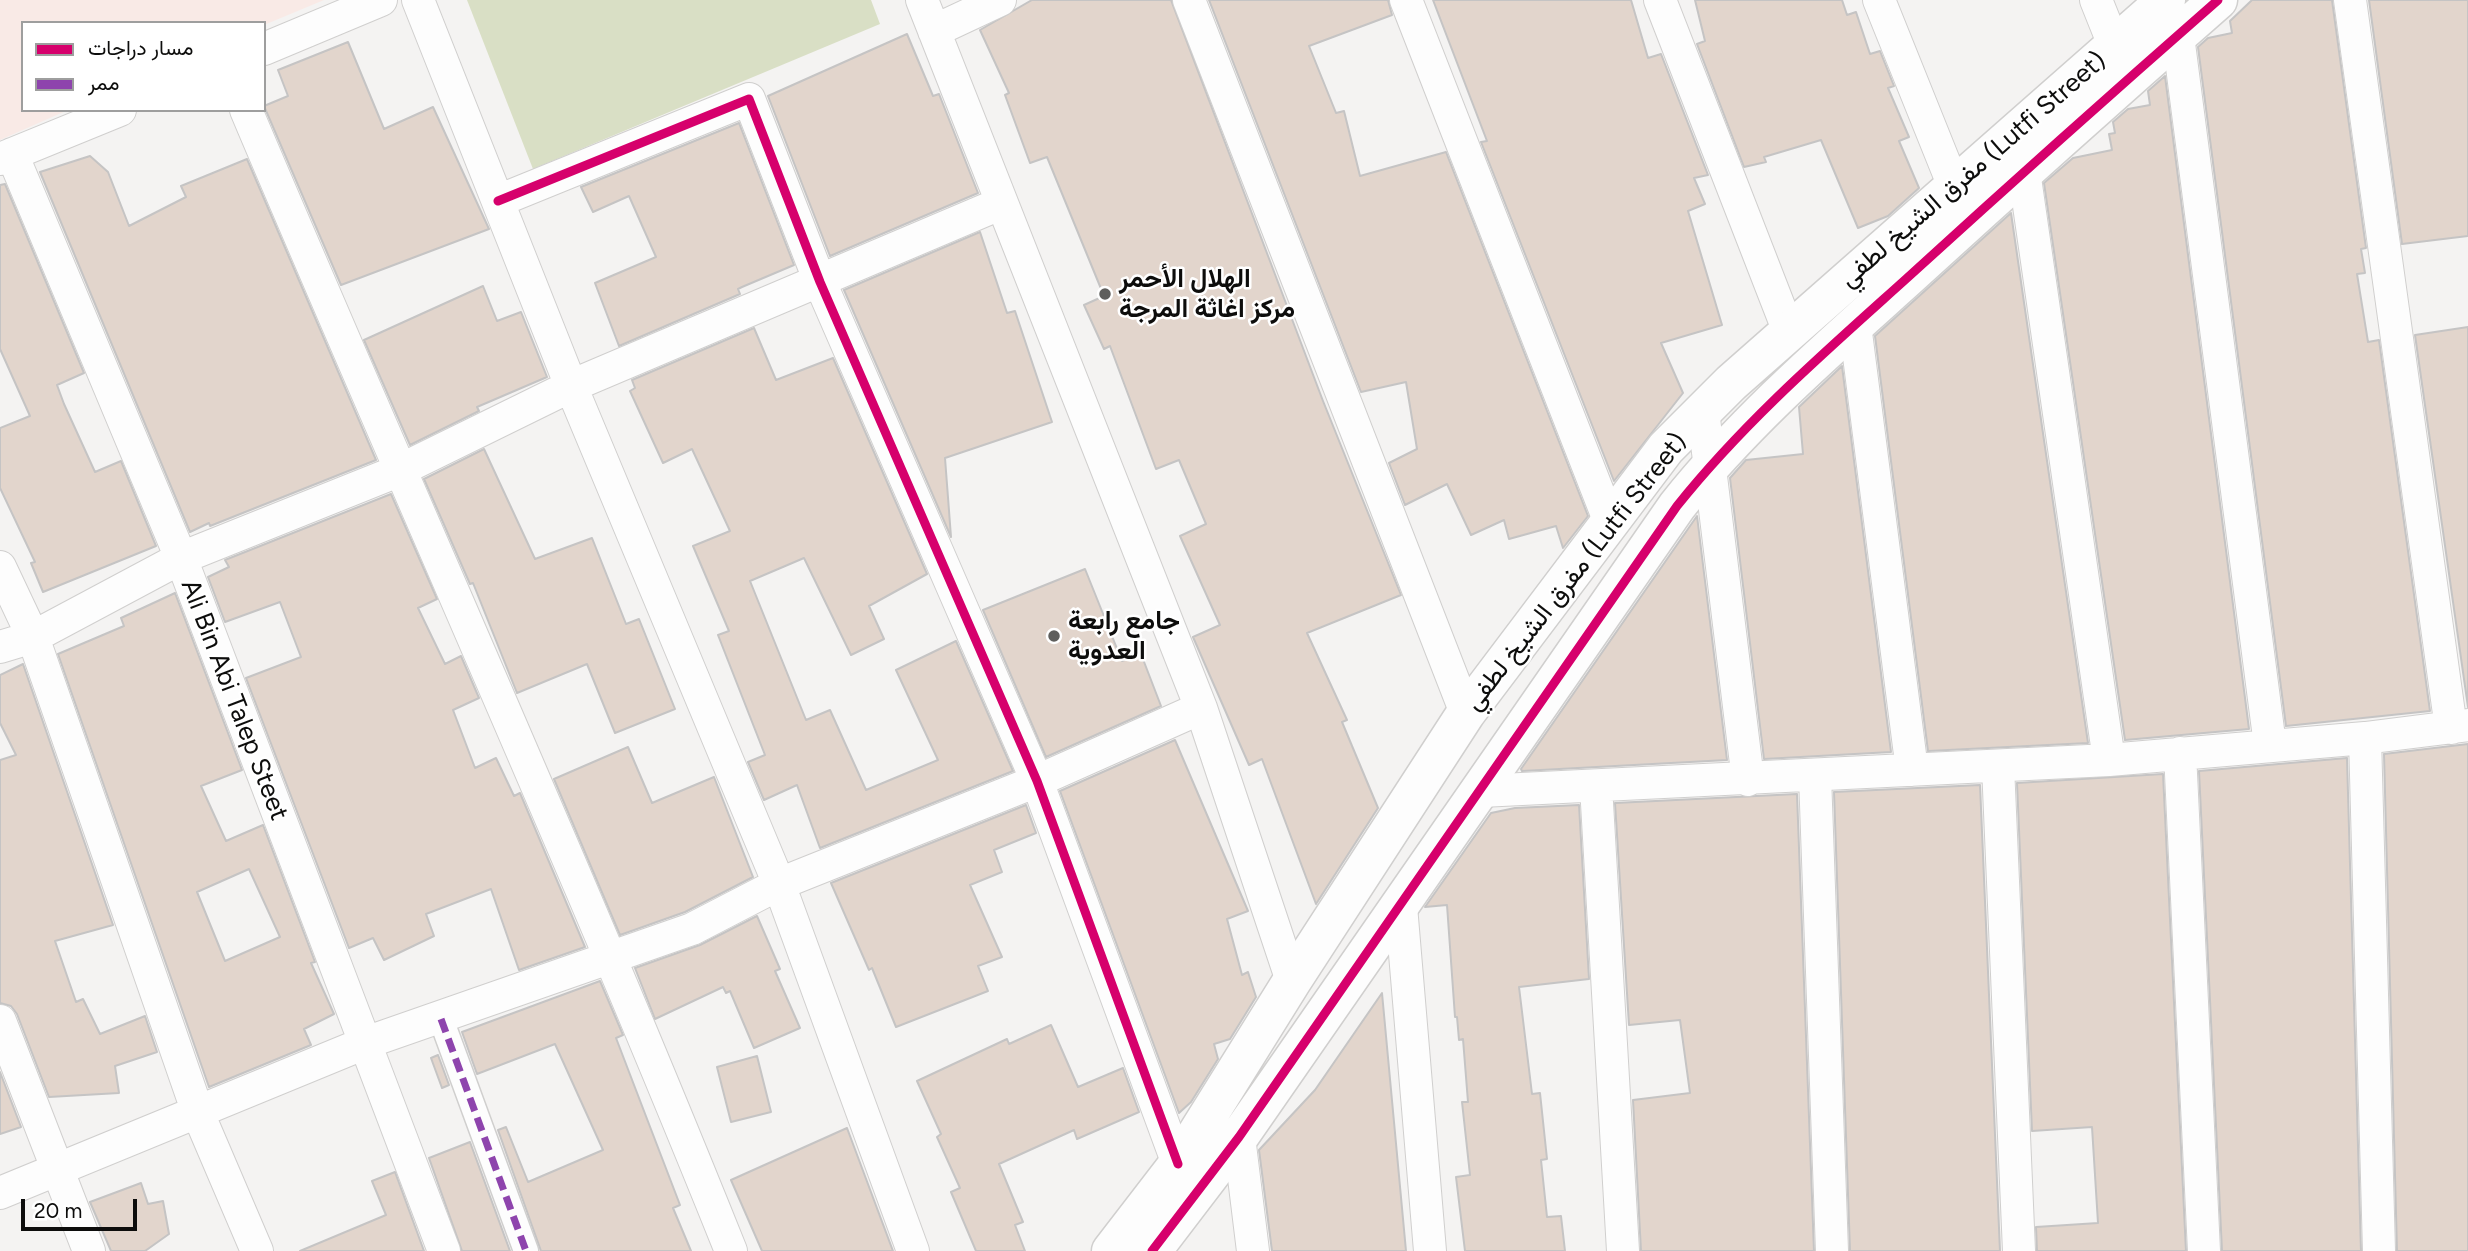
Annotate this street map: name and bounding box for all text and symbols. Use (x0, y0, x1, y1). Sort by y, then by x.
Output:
legend (21, 21, 266, 112)
text: مسار دراجات (88, 35, 193, 60)
street label: مفرق الشيخ لطفي (Lutfi Street) (1833, 46, 2113, 294)
text: ممر (88, 70, 119, 95)
place label: الهلال الأحمر مركز اغاثة المرجة (1119, 263, 1295, 324)
marker: الهلال الأحمر مركز اغاثة المرجة (1097, 286, 1113, 302)
street label: مفرق الشيخ لطفي (Lutfi Street) (1458, 427, 1694, 717)
street label: Ali Bin Abi Talep Steet (174, 575, 294, 825)
place label: جامع رابعة العدوية (1068, 605, 1180, 666)
marker: جامع رابعة العدوية (1046, 628, 1062, 644)
scale bar (24, 1184, 140, 1228)
text: 20 m (34, 1198, 82, 1223)

